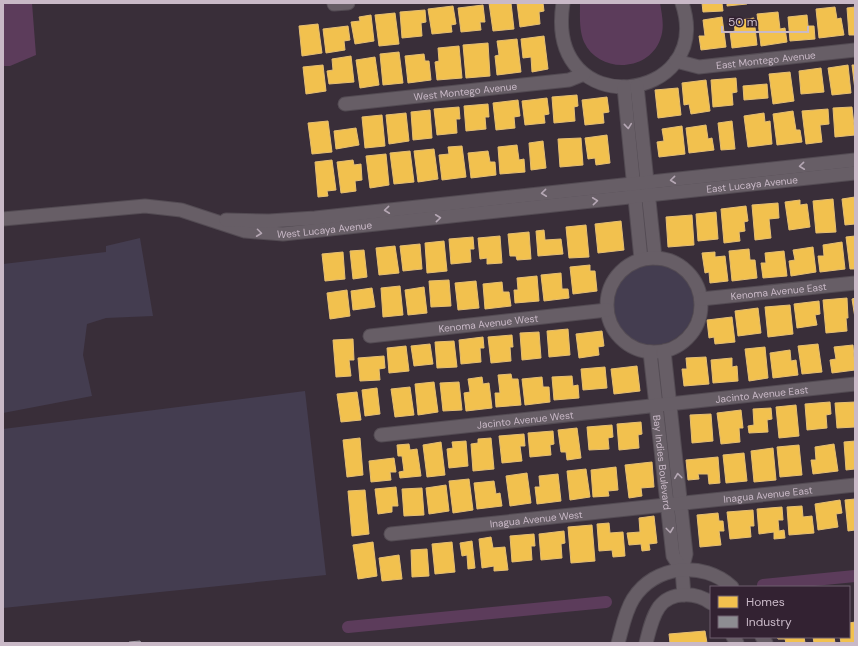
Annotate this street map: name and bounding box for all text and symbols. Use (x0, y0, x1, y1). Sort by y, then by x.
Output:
scale bar (722, 8, 808, 34)
text: 50 m (728, 14, 757, 30)
street label: East Montego Avenue (715, 48, 817, 72)
street label: West Montego Avenue (413, 80, 518, 104)
one-way arrow (623, 123, 632, 129)
one-way arrow (799, 161, 805, 170)
street label: East Lucaya Avenue (706, 173, 799, 196)
one-way arrow (670, 175, 676, 184)
one-way arrow (541, 189, 547, 198)
one-way arrow (592, 197, 598, 206)
one-way arrow (384, 205, 390, 214)
one-way arrow (435, 214, 441, 223)
street label: West Lucaya Avenue (276, 219, 373, 241)
one-way arrow (256, 228, 262, 237)
street label: Kenoma Avenue East (730, 280, 827, 303)
street label: Kenoma Avenue West (438, 312, 539, 335)
street label: Jacinto Avenue East (715, 383, 809, 406)
street label: Jacinto Avenue West (476, 408, 574, 432)
street label: Bay Indies Boulevard (650, 414, 674, 511)
one-way arrow (674, 473, 683, 479)
street label: Inagua Avenue East (723, 484, 813, 506)
street label: Inagua Avenue West (489, 508, 583, 531)
one-way arrow (665, 527, 674, 533)
legend (710, 586, 850, 638)
text: Homes (746, 594, 785, 610)
text: Industry (746, 614, 792, 630)

